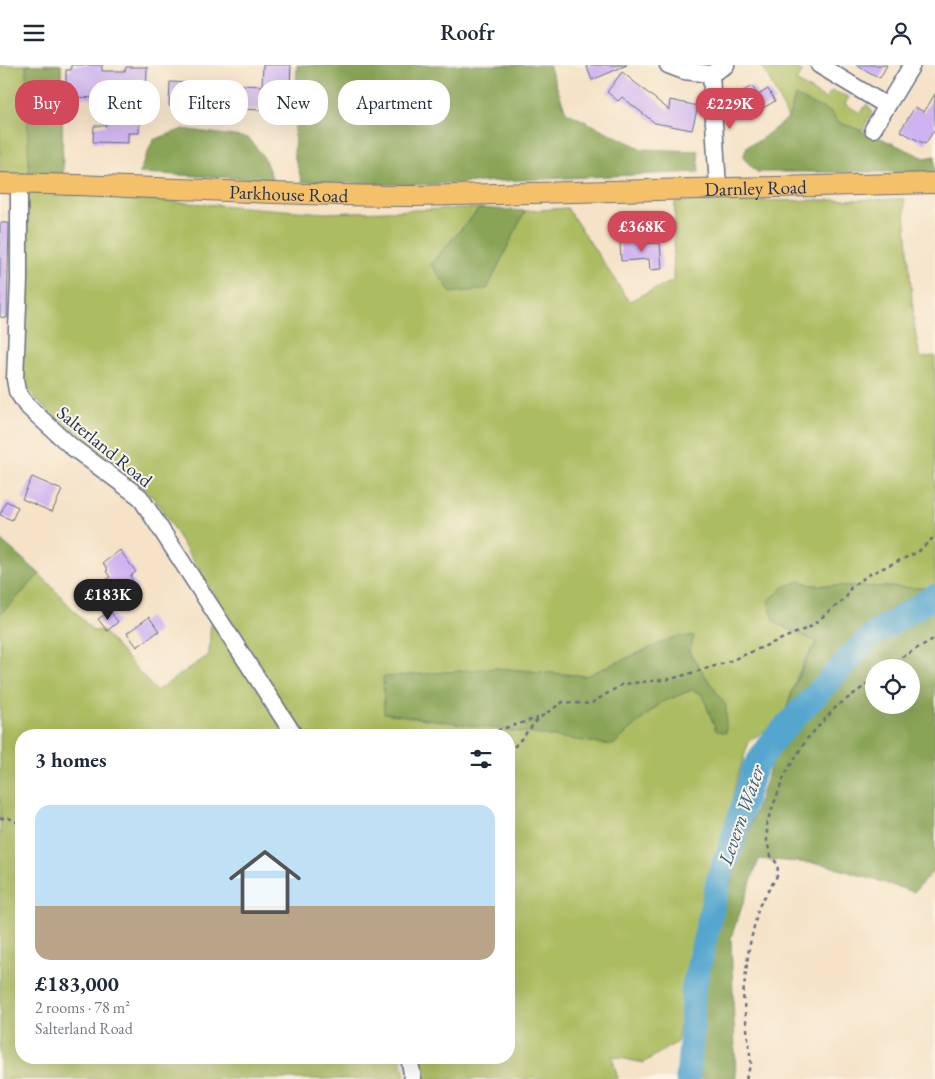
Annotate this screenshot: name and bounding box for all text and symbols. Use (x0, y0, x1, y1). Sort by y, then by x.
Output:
text: Roofr (440, 18, 495, 47)
icon: menu (20, 19, 48, 47)
icon: person (887, 19, 915, 47)
chip: Buy (15, 80, 79, 125)
chip: Rent (89, 80, 160, 125)
chip: Filters (170, 80, 248, 125)
chip: New (258, 80, 328, 125)
chip: Apartment (338, 80, 450, 125)
pin: £229K (695, 87, 765, 130)
text: £229K (707, 93, 753, 114)
street label: Darnley Road (704, 174, 807, 202)
street label: Parkhouse Road (229, 179, 349, 208)
pin: £368K (607, 211, 677, 253)
text: £368K (619, 216, 665, 237)
street label: Salterland Road (52, 400, 158, 493)
pin: £183K (73, 579, 143, 621)
text: £183K (85, 584, 131, 605)
map controls (865, 659, 920, 714)
button: locate (865, 659, 920, 714)
icon: filters (467, 745, 495, 773)
text: 3 homes (35, 746, 107, 773)
water label: Levern Water (711, 760, 771, 869)
icon: home (220, 837, 310, 927)
text: £183,000 (35, 970, 119, 997)
text: 2 rooms · 78 m² (35, 997, 130, 1018)
text: Salterland Road (35, 1018, 133, 1039)

